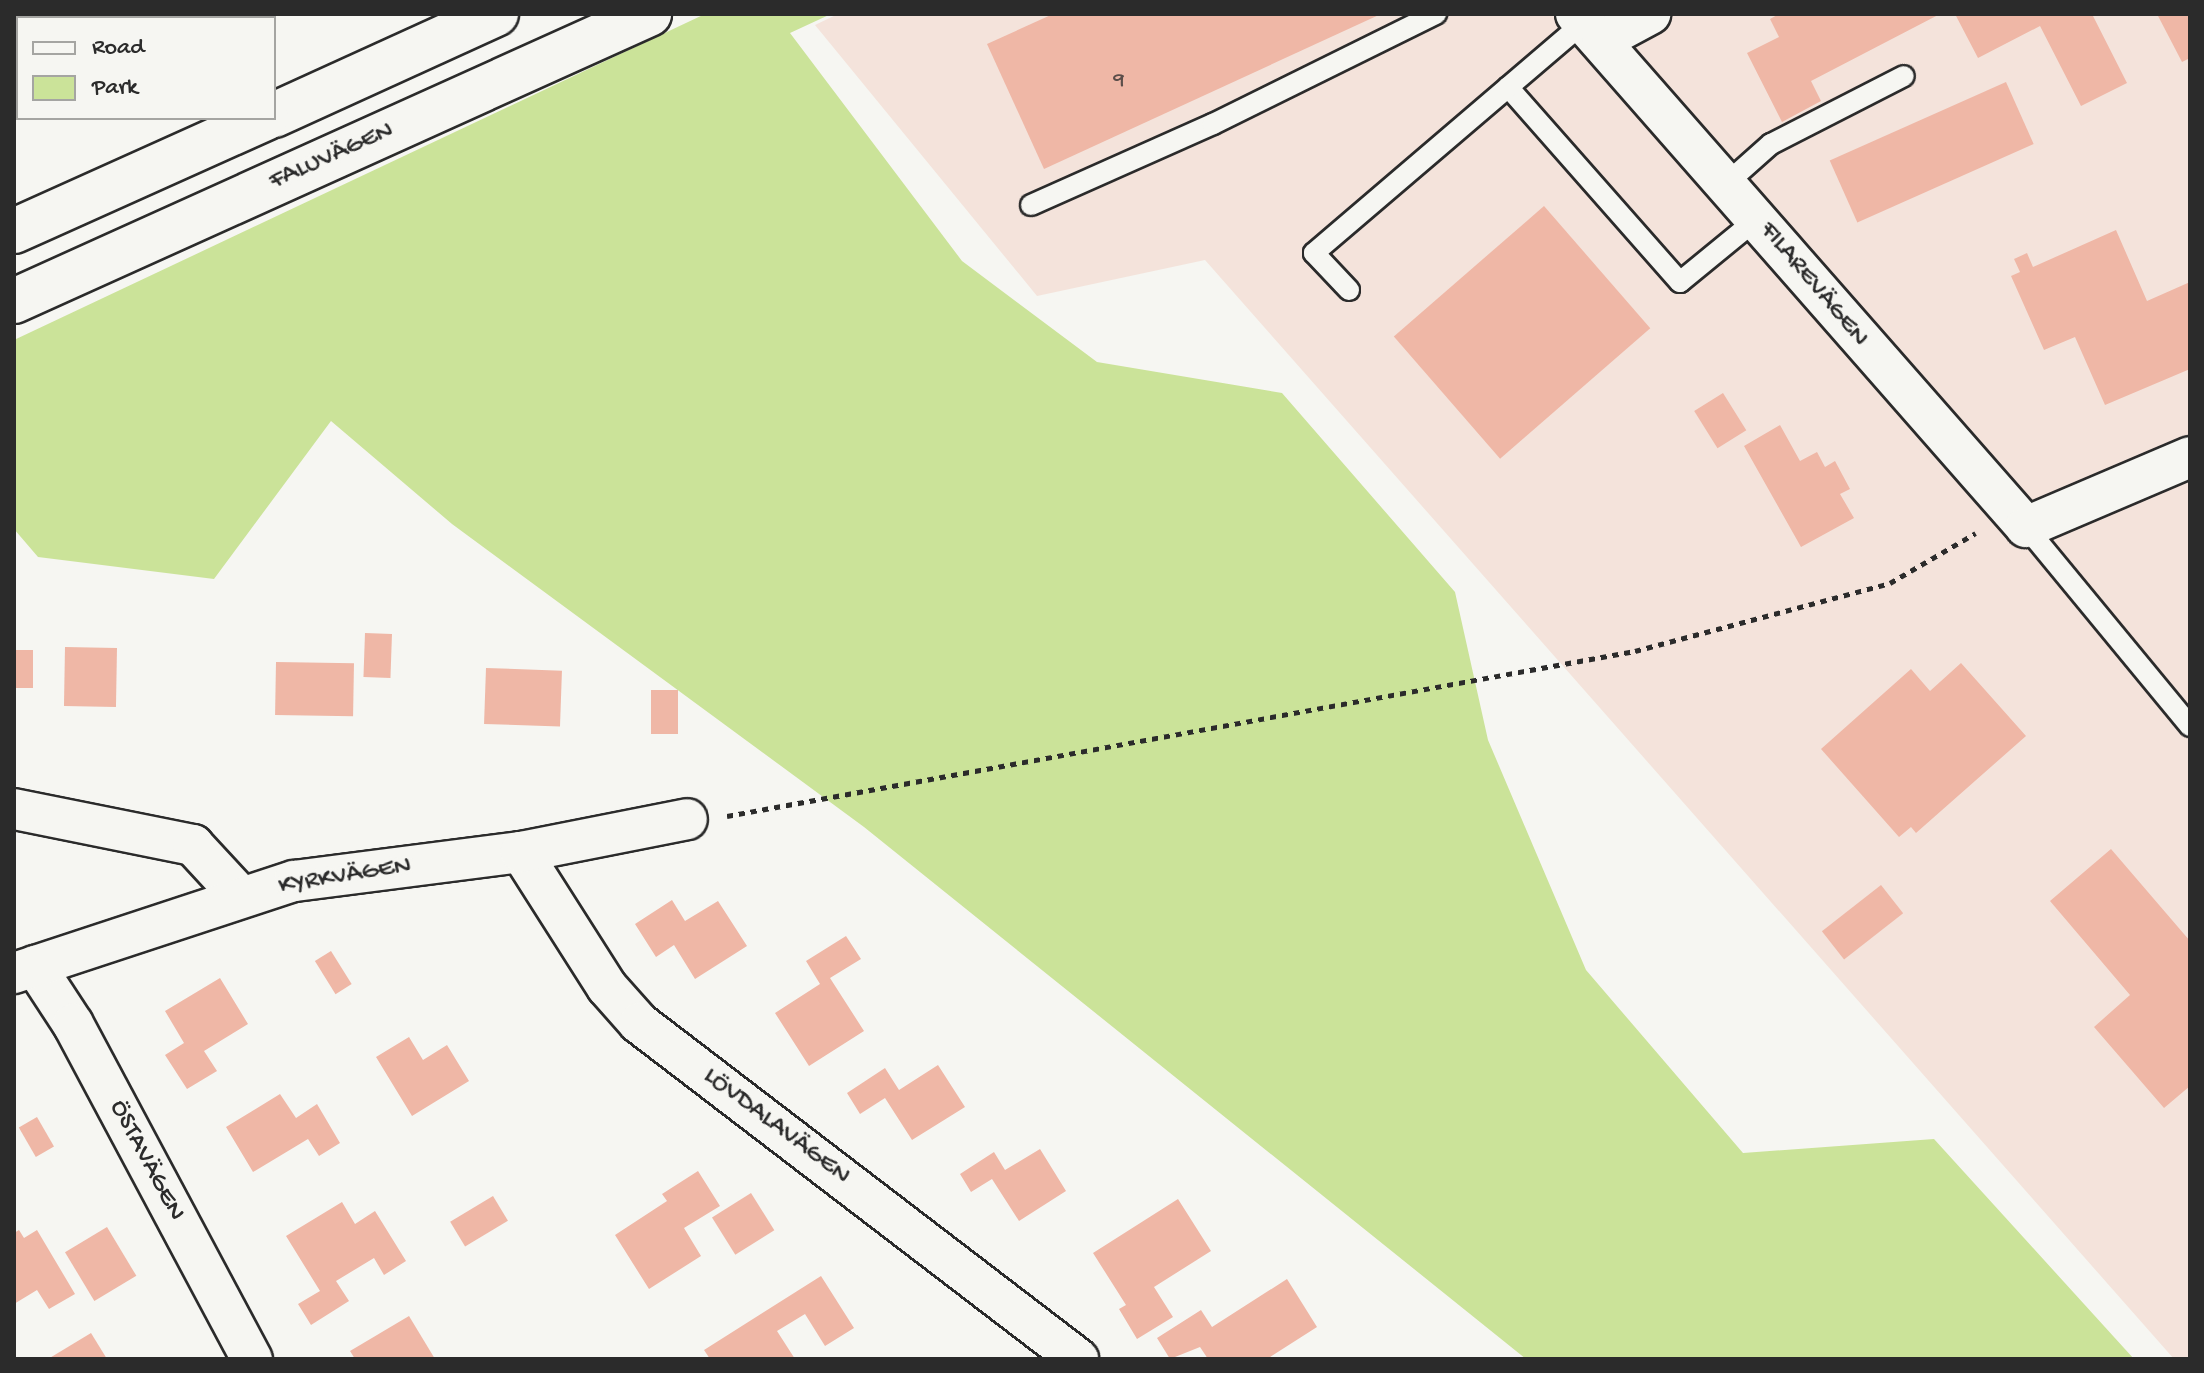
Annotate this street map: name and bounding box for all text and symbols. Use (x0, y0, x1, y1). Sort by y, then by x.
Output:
legend (16, 16, 276, 120)
text: Road (92, 34, 144, 63)
house number: 9 (1113, 69, 1125, 95)
text: Park (92, 74, 138, 103)
street label: FALUVÄGEN (265, 116, 399, 198)
street label: FILAREVÄGEN (1752, 216, 1874, 354)
street label: KYRKVÄGEN (277, 851, 413, 903)
street label: LÖVDALAVÄGEN (696, 1062, 856, 1192)
street label: ÖSTAVÄGEN (101, 1095, 191, 1227)

